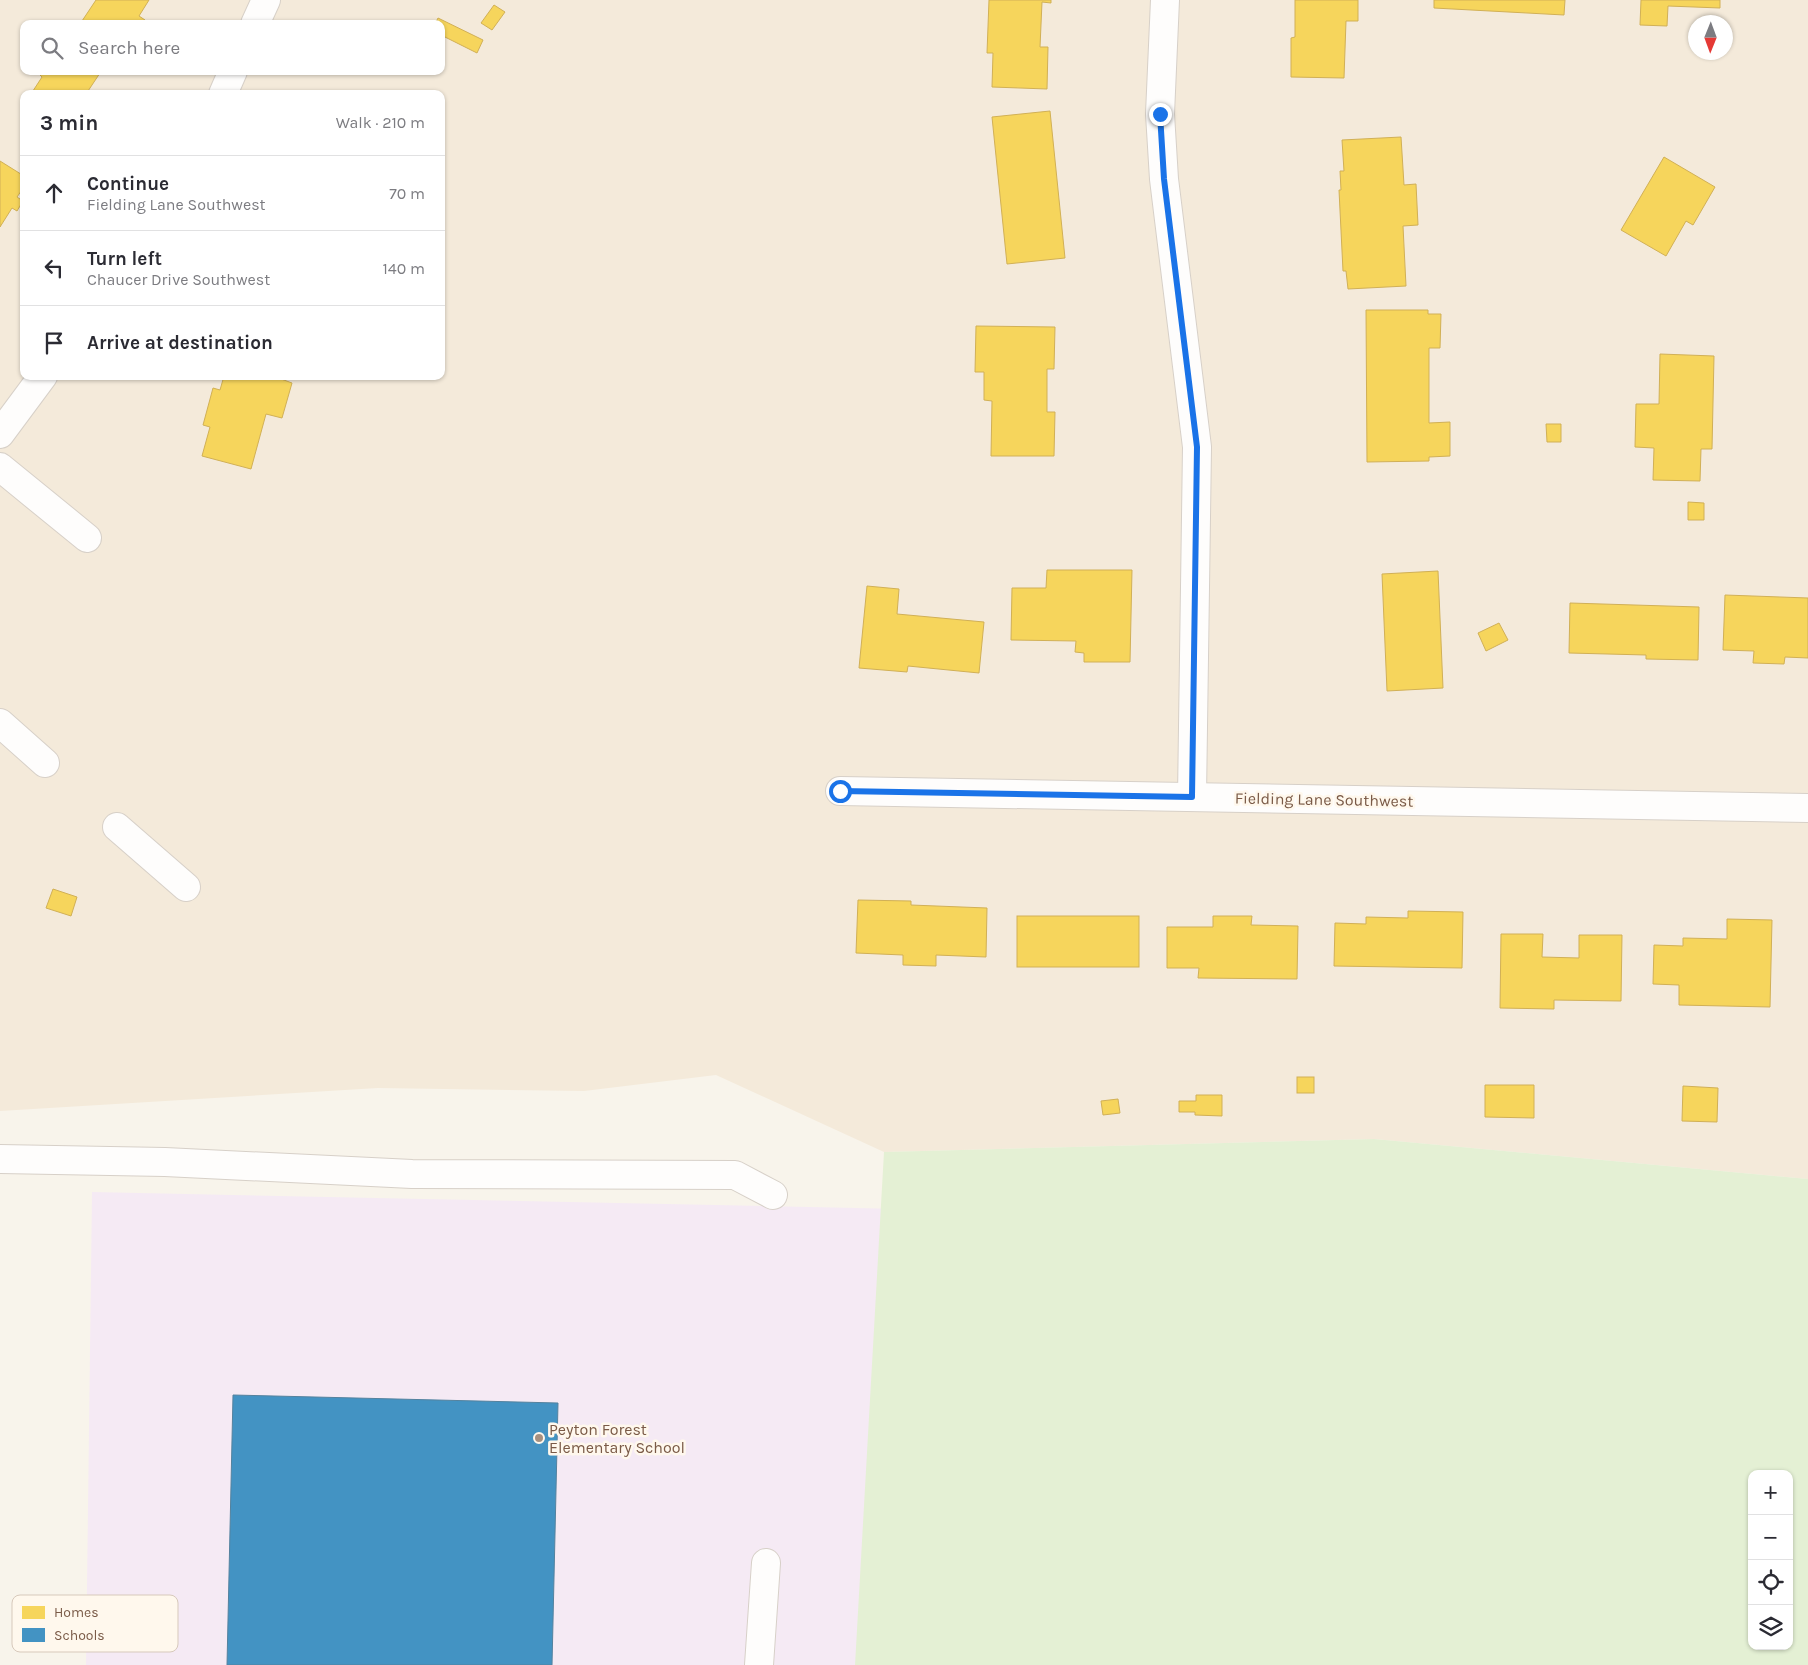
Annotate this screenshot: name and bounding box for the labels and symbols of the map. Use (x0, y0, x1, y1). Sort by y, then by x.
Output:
north arrow (1688, 15, 1733, 60)
route end (1149, 103, 1172, 126)
route start (829, 780, 852, 803)
street label: Fielding Lane Southwest (1235, 788, 1413, 811)
place label: Peyton Forest Elementary School (549, 1420, 685, 1457)
marker: Peyton Forest Elementary School (533, 1432, 545, 1444)
legend (12, 1595, 178, 1652)
text: Homes (54, 1604, 99, 1621)
text: Schools (54, 1627, 105, 1644)

